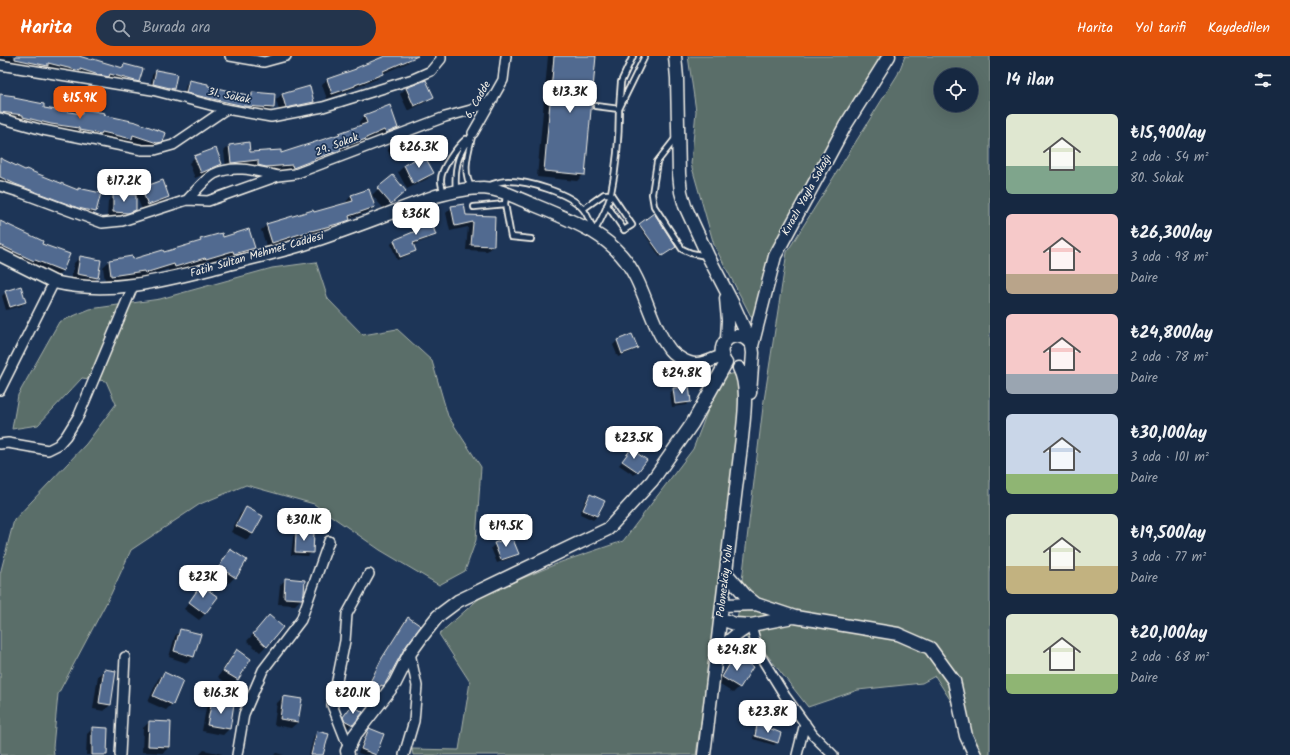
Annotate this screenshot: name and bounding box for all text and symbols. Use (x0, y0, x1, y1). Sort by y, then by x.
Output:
search box (96, 10, 376, 46)
text: Harita (20, 13, 72, 43)
text: Burada ara (142, 16, 210, 40)
icon: search (110, 17, 132, 39)
text: Harita (1077, 17, 1113, 39)
text: Yol tarifi (1135, 17, 1186, 39)
text: Kaydedilen (1208, 17, 1270, 39)
text: 14 ilan (1006, 67, 1054, 94)
map controls (934, 68, 978, 112)
button: locate (934, 68, 978, 112)
icon: filters (1252, 69, 1274, 91)
street label: 6. Cadde (460, 78, 496, 122)
pin: ₺13.3K (537, 80, 603, 114)
text: ₺13.3K (552, 82, 588, 103)
street label: 31. Sokak (206, 83, 253, 109)
pin: ₺15.9K (47, 86, 113, 120)
text: ₺15.9K (62, 88, 98, 109)
text: ₺15,900/ay (1130, 120, 1206, 147)
street label: 29. Sokak (313, 128, 362, 161)
icon: home (1038, 130, 1086, 178)
pin: ₺26.3K (386, 135, 452, 169)
text: ₺26.3K (399, 137, 439, 158)
text: 2 oda · 54 m² (1130, 147, 1208, 168)
street label: Kırazlı Yayla Sokağı (777, 151, 837, 239)
text: 80. Sokak (1130, 168, 1184, 189)
pin: ₺17.2K (91, 169, 157, 203)
text: ₺17.2K (106, 171, 142, 192)
pin: ₺36K (392, 202, 440, 236)
text: ₺36K (401, 204, 431, 225)
text: ₺26,300/ay (1130, 220, 1212, 247)
street label: Fatih Sultan Mehmet Caddesi (188, 227, 326, 283)
icon: home (1038, 230, 1086, 278)
text: 3 oda · 98 m² (1130, 247, 1208, 268)
text: Daire (1130, 268, 1158, 289)
text: ₺24,800/ay (1130, 320, 1213, 347)
icon: home (1038, 330, 1086, 378)
text: 2 oda · 78 m² (1130, 347, 1208, 368)
pin: ₺24.8K (649, 361, 715, 395)
text: ₺24.8K (662, 363, 702, 384)
text: Daire (1130, 368, 1158, 389)
text: ₺30,100/ay (1130, 420, 1207, 447)
pin: ₺23.5K (601, 426, 667, 460)
text: ₺23.5K (614, 428, 654, 449)
icon: home (1038, 430, 1086, 478)
text: 3 oda · 101 m² (1130, 447, 1209, 468)
text: Daire (1130, 468, 1158, 489)
pin: ₺30.1K (271, 508, 337, 542)
text: ₺30.1K (286, 510, 322, 531)
pin: ₺19.5K (473, 514, 539, 548)
text: ₺19.5K (488, 516, 524, 537)
text: ₺19,500/ay (1130, 520, 1206, 547)
icon: home (1038, 530, 1086, 578)
street label: Polonezköy Yolu (712, 543, 738, 618)
text: 3 oda · 77 m² (1130, 547, 1206, 568)
pin: ₺23K (179, 565, 227, 599)
text: ₺23K (188, 567, 218, 588)
text: Daire (1130, 568, 1158, 589)
text: ₺20,100/ay (1130, 620, 1207, 647)
icon: home (1038, 630, 1086, 678)
pin: ₺24.8K (704, 638, 770, 672)
text: ₺24.8K (717, 640, 757, 661)
text: 2 oda · 68 m² (1130, 647, 1209, 668)
text: Daire (1130, 668, 1158, 689)
pin: ₺16.3K (188, 681, 254, 715)
pin: ₺20.1K (320, 681, 386, 715)
text: ₺16.3K (203, 683, 239, 704)
text: ₺20.1K (335, 683, 371, 704)
pin: ₺23.8K (735, 700, 801, 734)
text: ₺23.8K (748, 702, 788, 723)

